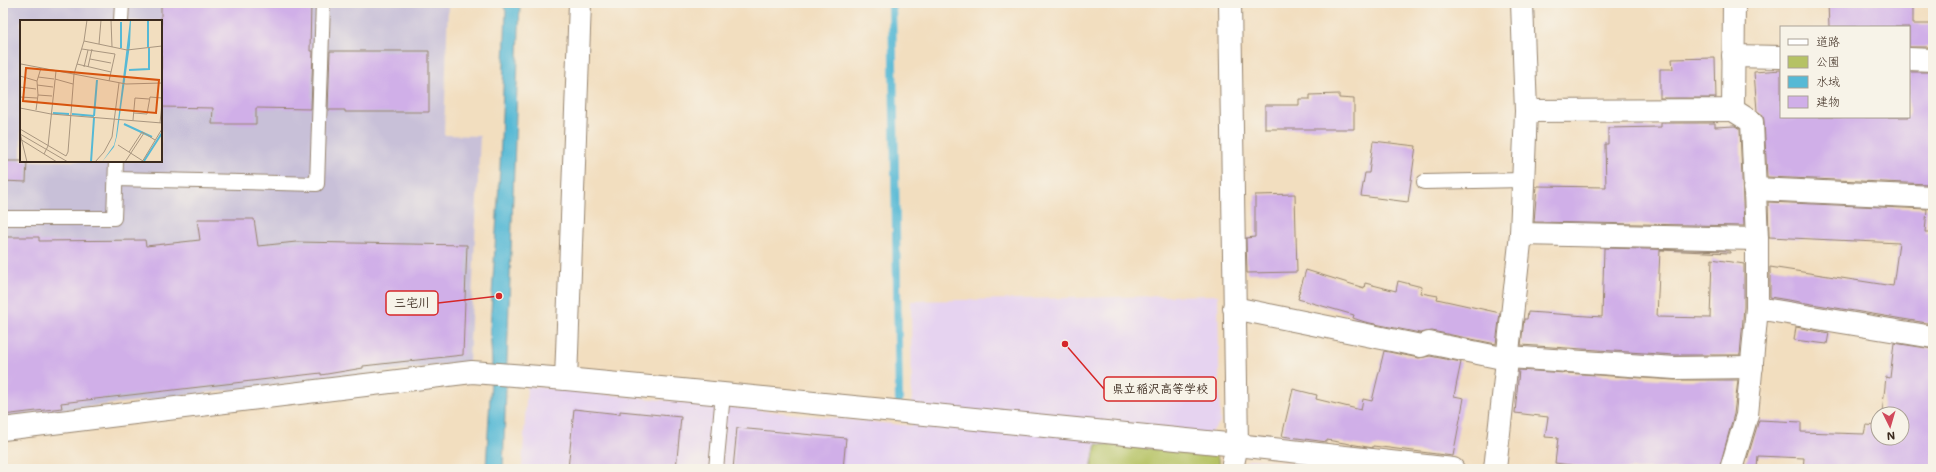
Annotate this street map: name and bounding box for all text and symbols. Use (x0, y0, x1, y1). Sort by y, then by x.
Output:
inset map (20, 20, 162, 162)
legend (1780, 26, 1910, 118)
text: 道路 (1816, 33, 1840, 49)
text: 公園 (1816, 53, 1840, 69)
text: 水域 (1816, 73, 1840, 89)
text: 建物 (1816, 93, 1840, 109)
callout: 三宅川 (386, 291, 438, 315)
text: 三宅川 (394, 294, 430, 310)
callout: 県立稲沢高等学校 (1104, 377, 1216, 401)
text: 県立稲沢高等学校 (1112, 380, 1208, 396)
north arrow (1870, 406, 1910, 446)
text: N (1886, 429, 1896, 444)

